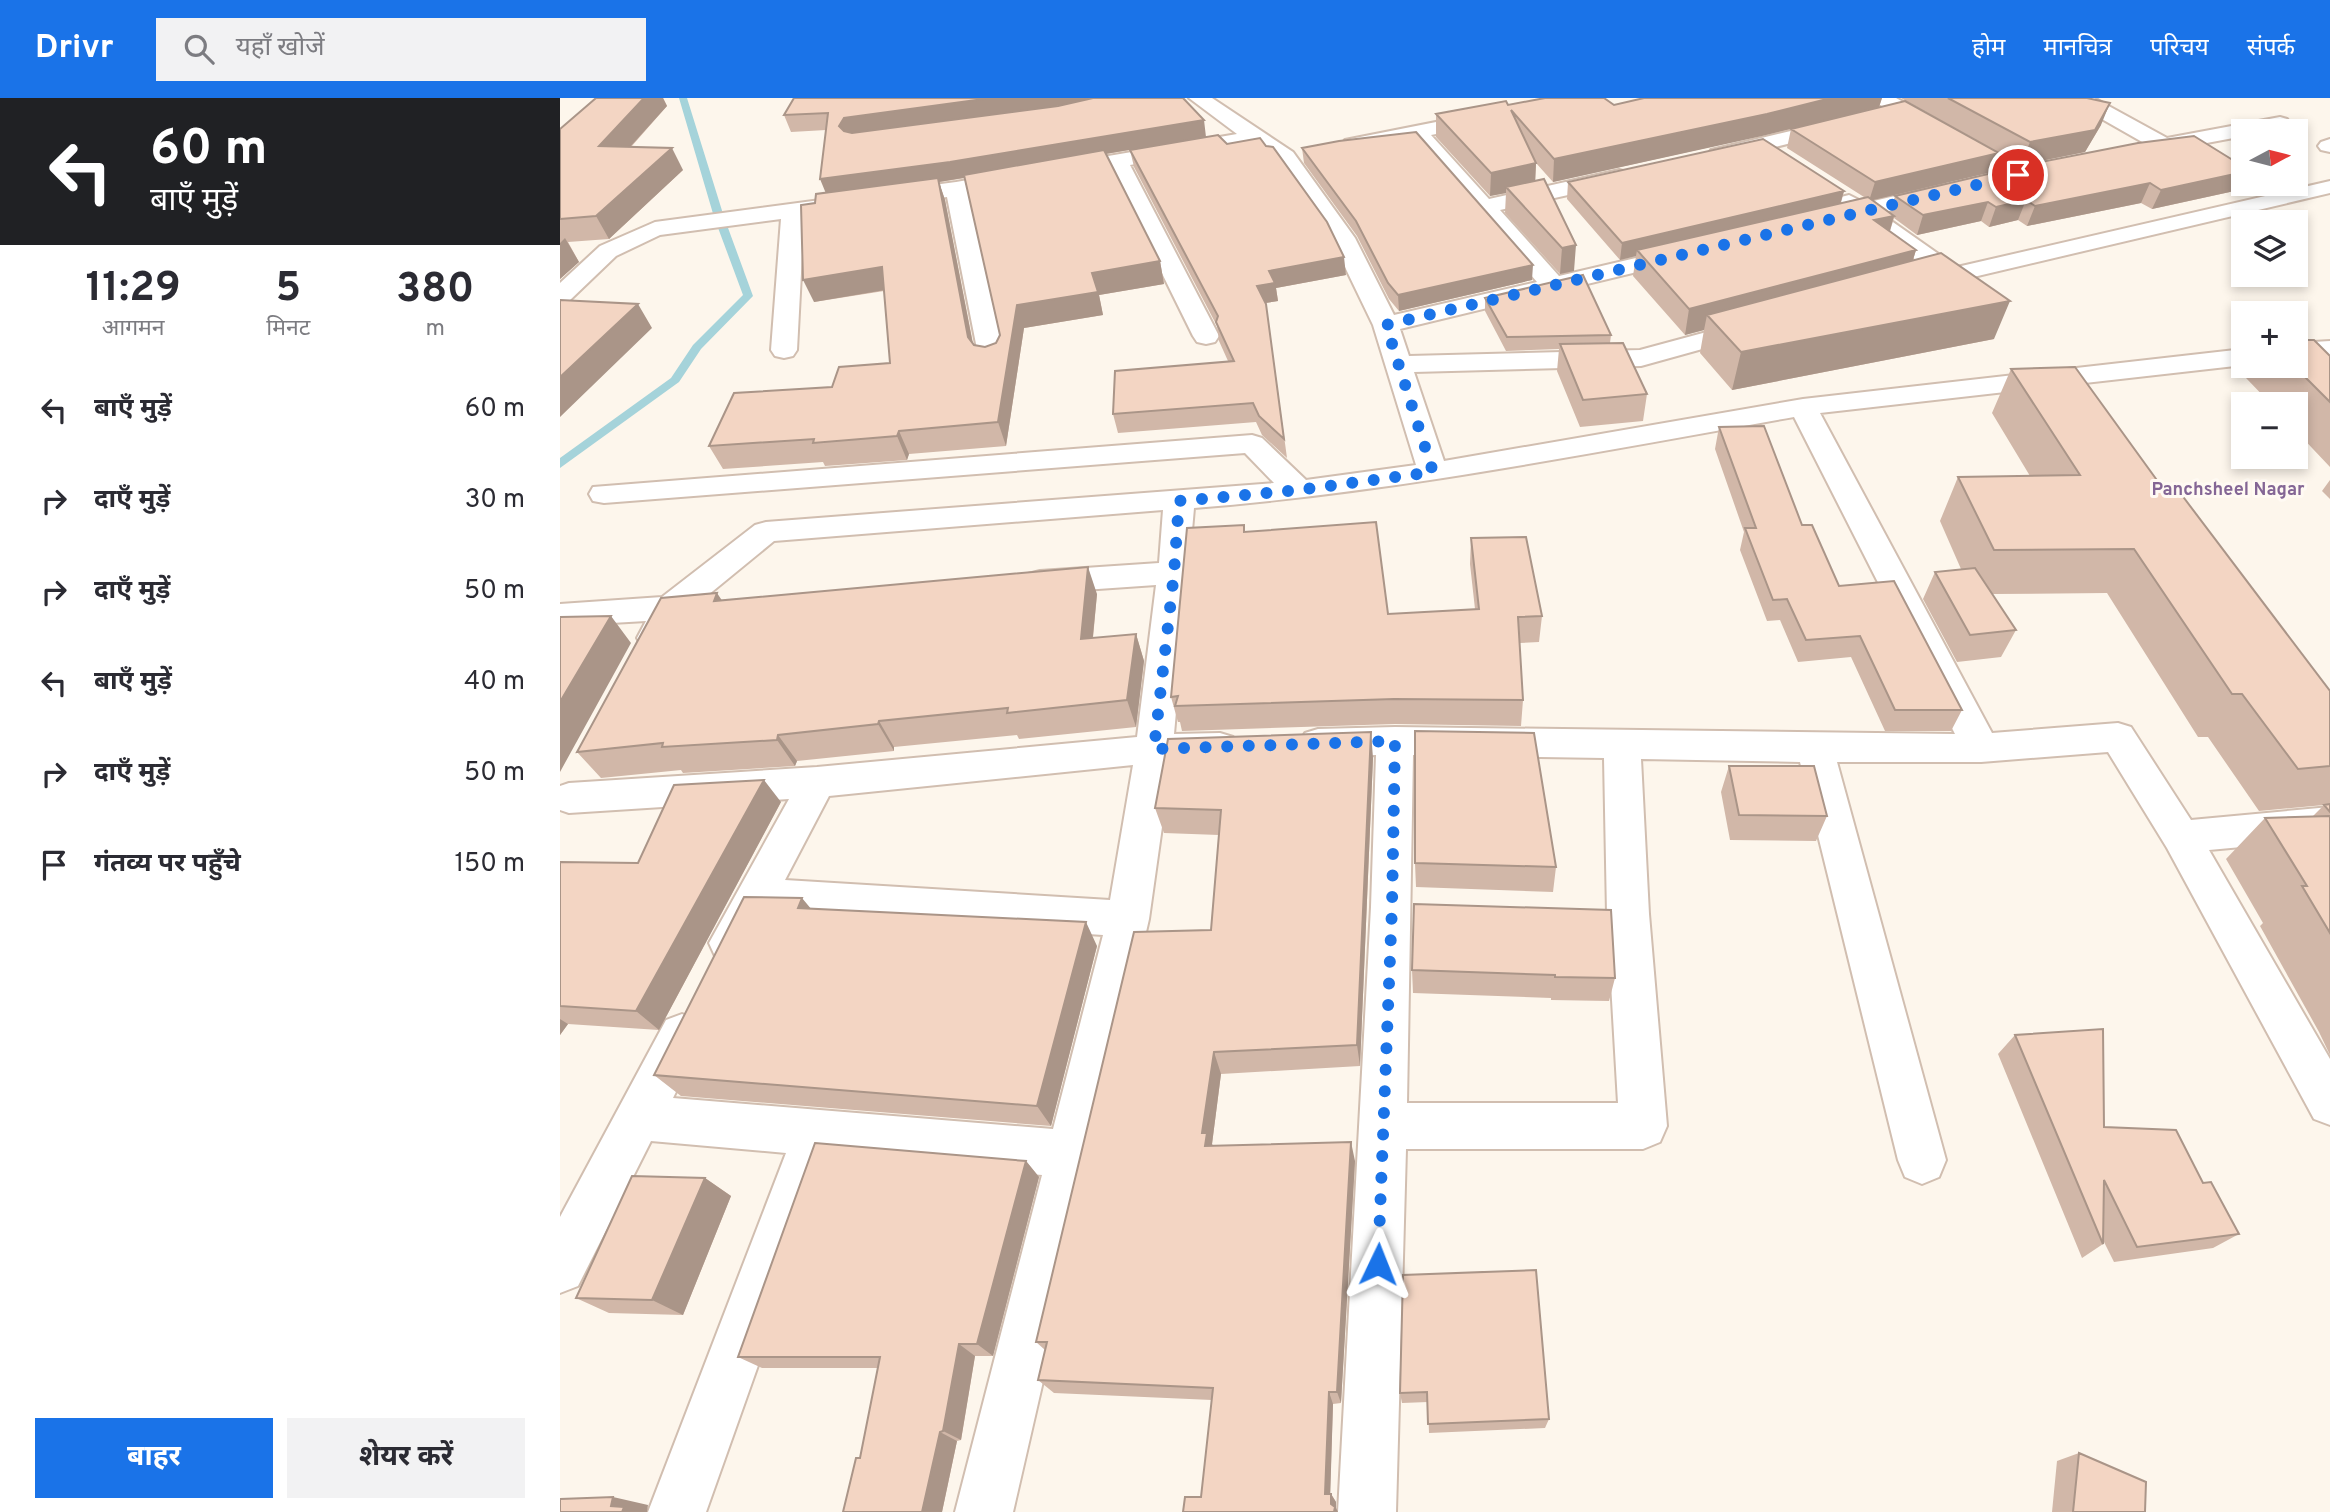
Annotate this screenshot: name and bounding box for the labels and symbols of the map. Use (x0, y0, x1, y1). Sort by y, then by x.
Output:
north arrow (2231, 119, 2308, 196)
pin (1988, 145, 2048, 205)
district label: Panchsheel Nagar (2151, 479, 2305, 502)
position arrow (1341, 1227, 1415, 1301)

